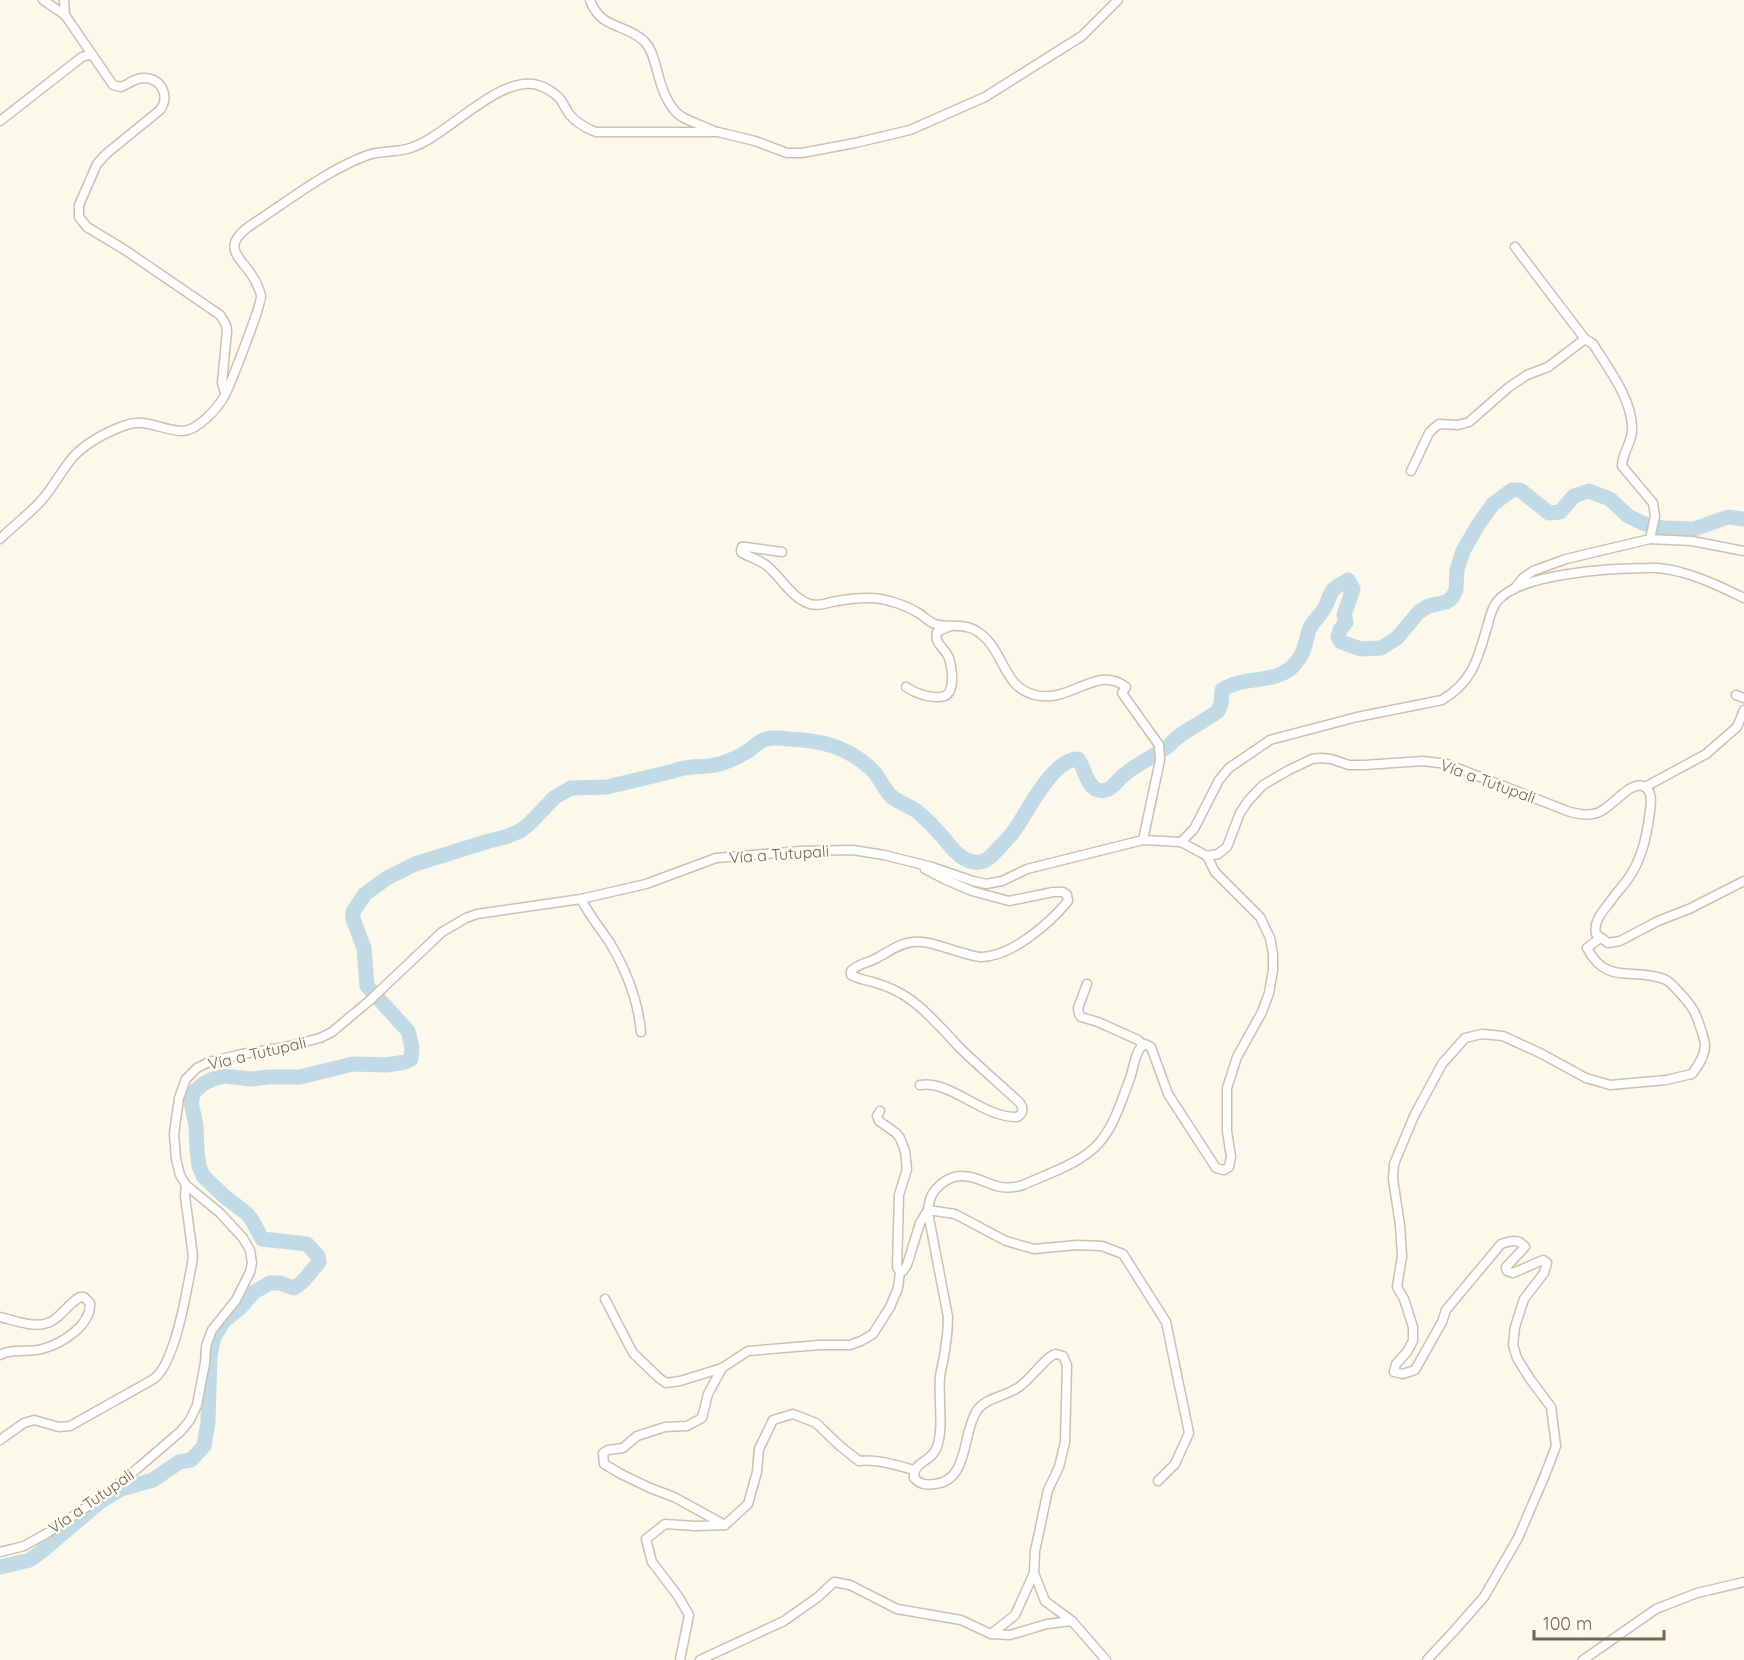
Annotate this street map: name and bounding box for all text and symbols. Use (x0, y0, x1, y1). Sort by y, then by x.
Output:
street label: Vía a Tutupali (1438, 754, 1538, 808)
street label: Vía a Tutupali (728, 841, 830, 867)
street label: Vía a Tutupali (206, 1032, 308, 1074)
street label: Vía a Tutupali (44, 1464, 138, 1538)
scale bar (1534, 1603, 1664, 1641)
text: 100 m (1543, 1612, 1592, 1635)

